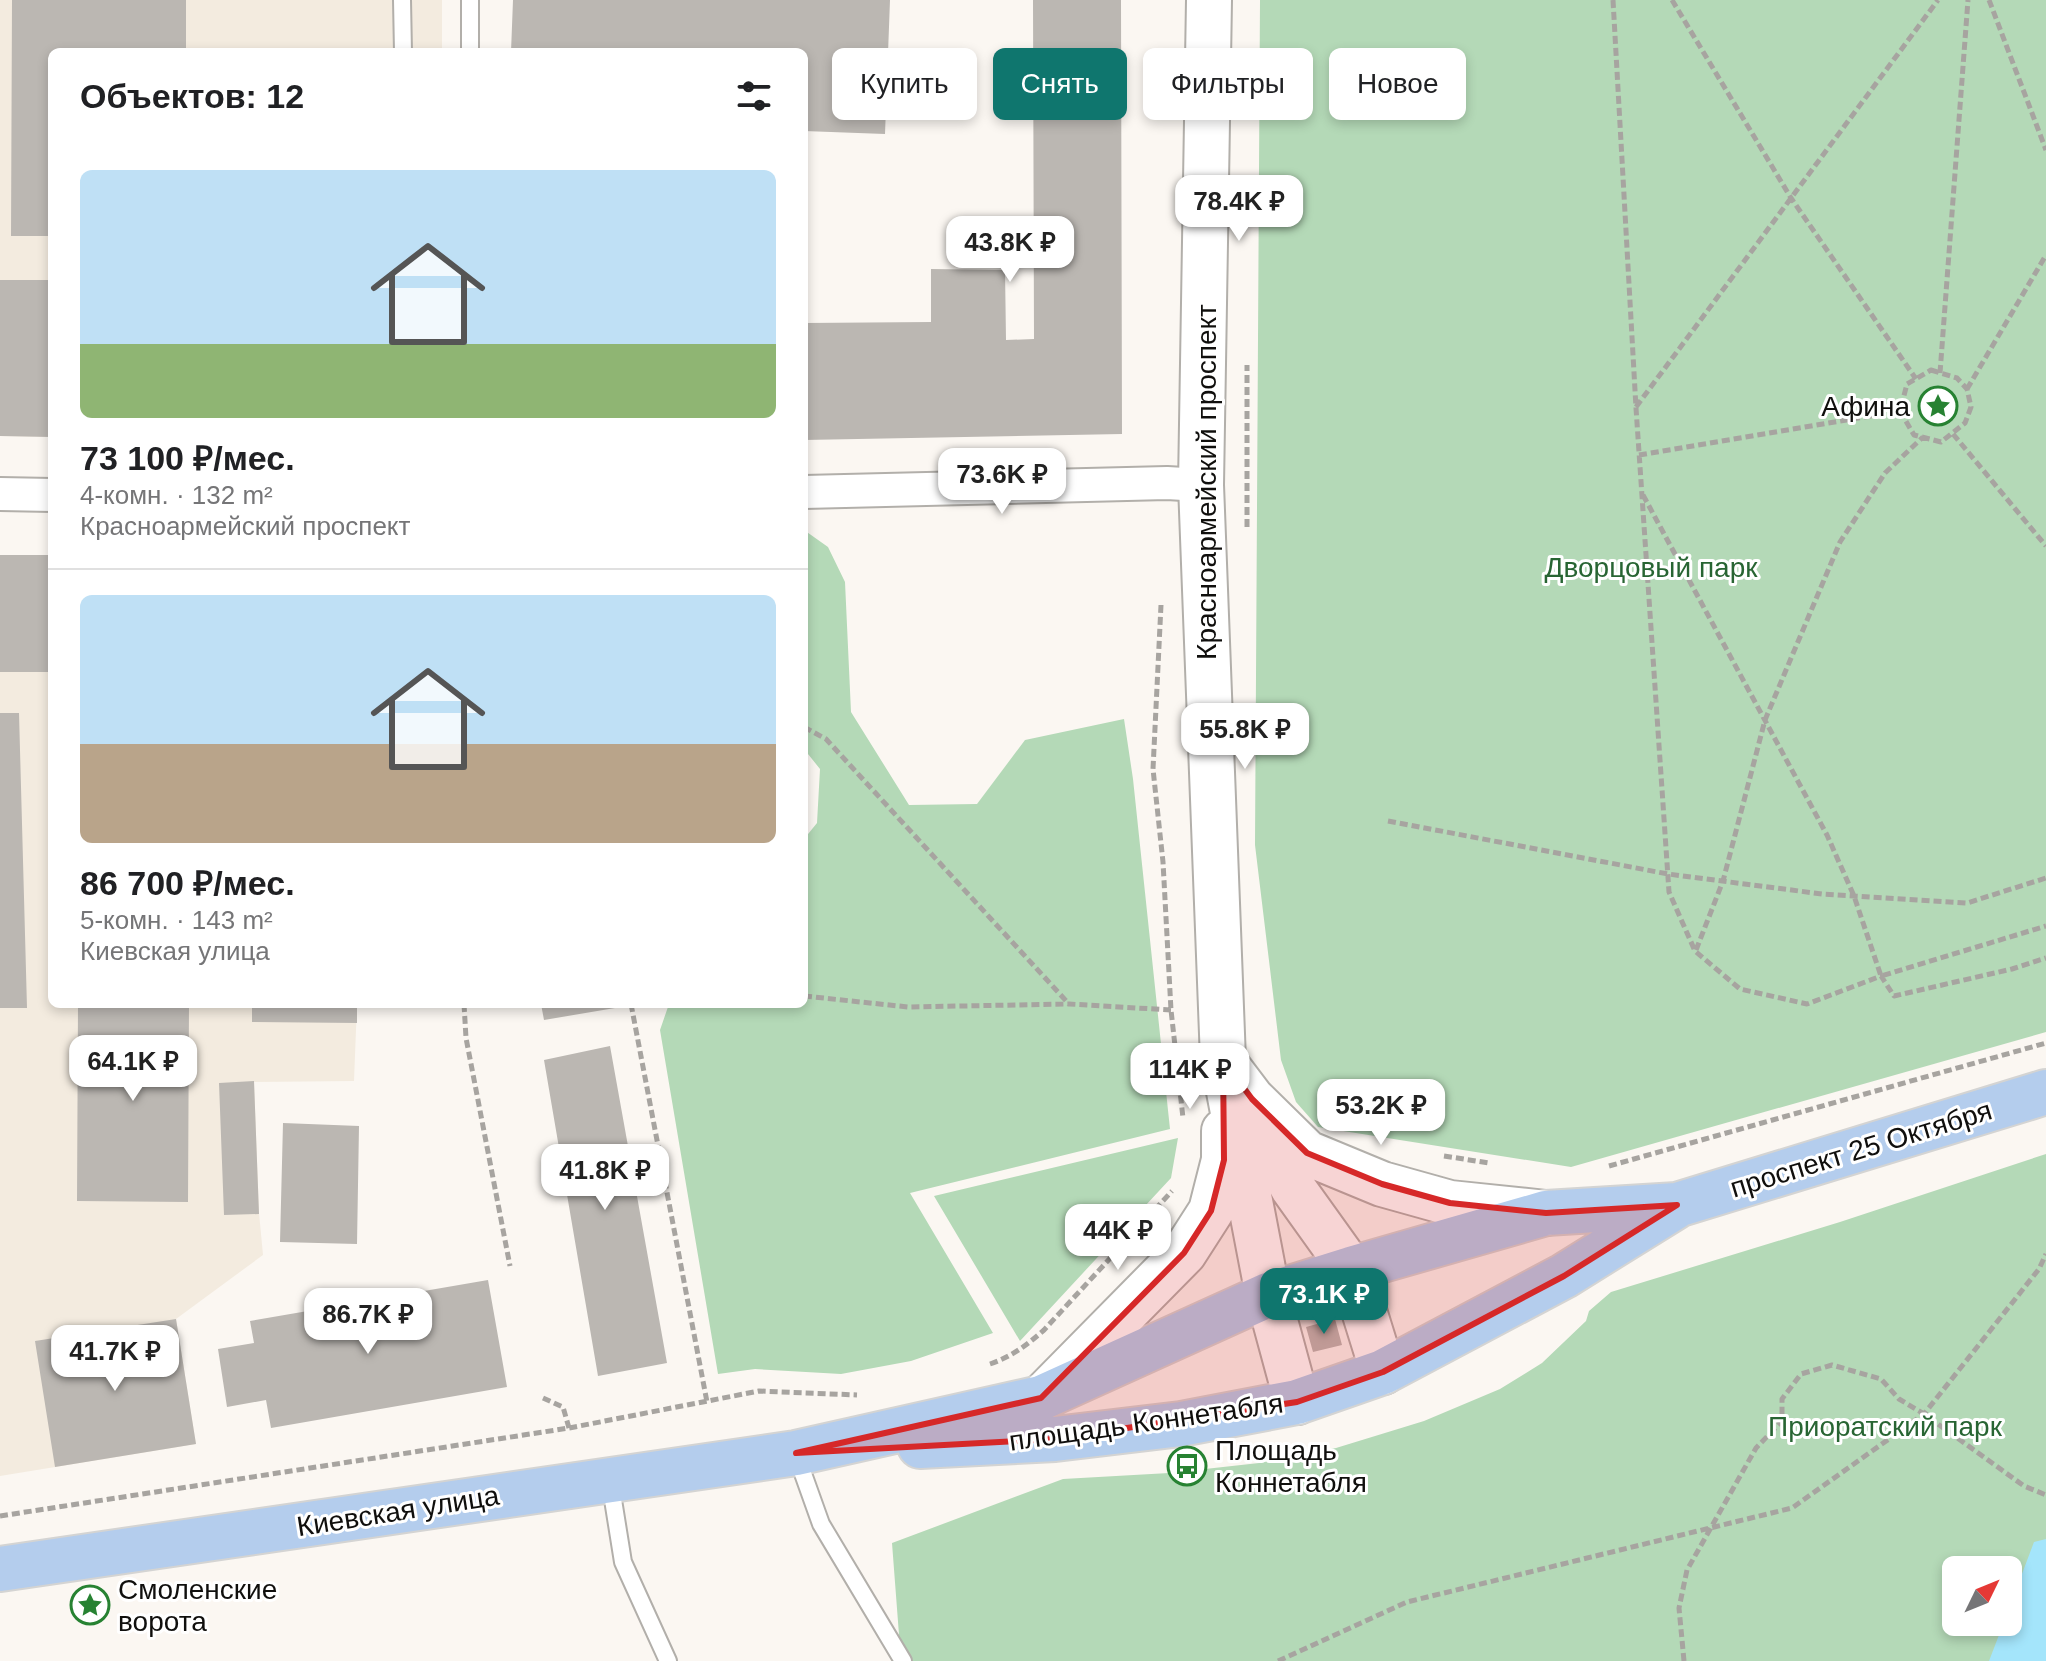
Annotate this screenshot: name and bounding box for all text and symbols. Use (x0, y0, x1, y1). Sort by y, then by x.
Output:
chip: Купить (832, 48, 977, 120)
chip: Снять (993, 48, 1127, 120)
chip: Фильтры (1143, 48, 1313, 120)
chip: Новое (1329, 48, 1466, 120)
icon: filters (732, 74, 776, 118)
text: Объектов: 12 (80, 77, 304, 115)
pin: 78.4K ₽ (1165, 175, 1313, 243)
text: 78.4K ₽ (1193, 186, 1285, 216)
pin: 43.8K ₽ (936, 216, 1084, 284)
icon: home (356, 222, 500, 366)
text: 43.8K ₽ (964, 227, 1056, 257)
street label: Красноармейский проспект (1191, 304, 1222, 660)
place icon: Афина (1917, 385, 1959, 427)
place label: Афина (1821, 391, 1910, 422)
text: 73 100 ₽/мес. (80, 439, 295, 477)
pin: 73.6K ₽ (928, 448, 1076, 516)
text: 73.6K ₽ (956, 459, 1048, 489)
text: 4-комн. · 132 m² (80, 480, 273, 510)
text: Красноармейский проспект (80, 511, 410, 541)
park label: Дворцовый парк (1545, 552, 1758, 583)
icon: home (356, 647, 500, 791)
pin: 55.8K ₽ (1171, 703, 1319, 771)
text: 55.8K ₽ (1199, 714, 1291, 744)
text: 86 700 ₽/мес. (80, 864, 295, 902)
text: 5-комн. · 143 m² (80, 905, 273, 935)
text: Киевская улица (80, 936, 270, 966)
pin: 64.1K ₽ (59, 1035, 207, 1103)
pin: 114K ₽ (1125, 1043, 1255, 1111)
text: 64.1K ₽ (87, 1046, 179, 1076)
text: 114K ₽ (1148, 1054, 1232, 1084)
pin: 53.2K ₽ (1307, 1079, 1455, 1147)
text: 53.2K ₽ (1335, 1090, 1427, 1120)
street label: проспект 25 Октября (1726, 1094, 1996, 1204)
pin: 41.8K ₽ (531, 1144, 679, 1212)
text: 41.8K ₽ (559, 1155, 651, 1185)
pin: 44K ₽ (1062, 1204, 1174, 1272)
text: 44K ₽ (1083, 1215, 1153, 1245)
pin: 73.1K ₽ (1250, 1268, 1398, 1336)
text: 73.1K ₽ (1278, 1279, 1370, 1309)
pin: 86.7K ₽ (294, 1288, 442, 1356)
text: 86.7K ₽ (322, 1299, 414, 1329)
pin: 41.7K ₽ (41, 1325, 189, 1393)
text: 41.7K ₽ (69, 1336, 161, 1366)
street label: площадь Коннетабля (1007, 1387, 1285, 1457)
park label: Приоратский парк (1768, 1411, 2003, 1442)
place label: Площадь Коннетабля (1215, 1435, 1367, 1498)
bus stop icon: Площадь Коннетабля (1166, 1445, 1208, 1487)
street label: Киевская улица (295, 1480, 502, 1542)
north arrow (1942, 1556, 2022, 1636)
map controls (1942, 1556, 2022, 1636)
place label: Смоленские ворота (118, 1574, 277, 1637)
place icon: Смоленские ворота (69, 1584, 111, 1626)

